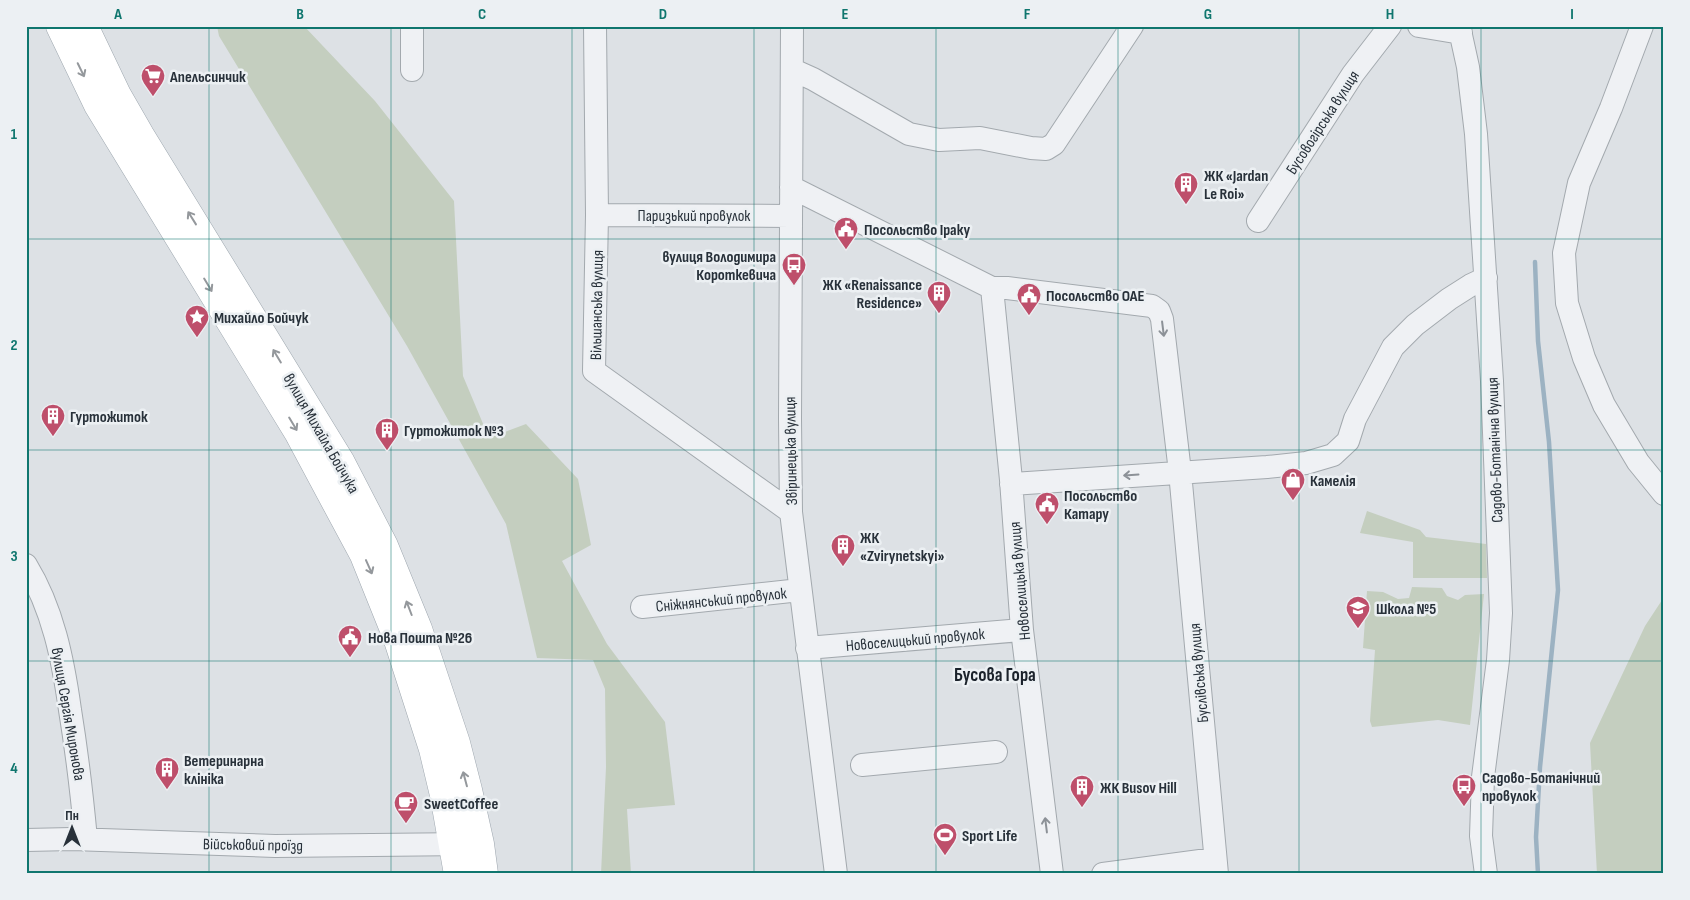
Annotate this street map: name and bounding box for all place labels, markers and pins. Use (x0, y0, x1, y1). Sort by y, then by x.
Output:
supermarket icon: Апельсинчик (140, 63, 166, 97)
place label: Апельсинчик (169, 68, 246, 87)
place label: ЖК «Jardan Le Roi» (1204, 167, 1268, 204)
building icon: ЖК «Jardan Le Roi» (1173, 171, 1199, 205)
public building icon: Посольство Іраку (833, 216, 859, 250)
place label: Посольство Іраку (864, 221, 970, 240)
place label: вулиця Володимира Короткевича (662, 248, 776, 285)
bus stop icon: вулиця Володимира Короткевича (781, 252, 807, 286)
place label: ЖК «Renaissance Residence» (823, 276, 922, 313)
building icon: ЖК «Renaissance Residence» (926, 280, 952, 314)
public building icon: Посольство ОАЕ (1016, 282, 1042, 316)
place label: Посольство ОАЕ (1046, 287, 1144, 306)
place icon: Михайло Бойчук (184, 304, 210, 338)
place label: Михайло Бойчук (214, 309, 309, 328)
building icon: Гуртожиток (40, 403, 66, 437)
place label: Гуртожиток (70, 408, 148, 427)
building icon: Гуртожиток №3 (374, 417, 400, 451)
place label: Гуртожиток №3 (404, 422, 504, 441)
shop icon: Камелія (1280, 467, 1306, 501)
place label: Камелія (1310, 472, 1356, 491)
place label: Посольство Катару (1064, 487, 1137, 524)
public building icon: Посольство Катару (1034, 491, 1060, 525)
place label: ЖК «Zvirynetskyi» (860, 529, 944, 566)
building icon: ЖК «Zvirynetskyi» (830, 533, 856, 567)
school or university icon: Школа №5 (1345, 595, 1371, 629)
place label: Школа №5 (1376, 600, 1436, 619)
public building icon: Нова Пошта №26 (337, 624, 363, 658)
place label: Нова Пошта №26 (368, 629, 472, 648)
place label: Ветеринарна клініка (184, 752, 264, 789)
building icon: Ветеринарна клініка (154, 756, 180, 790)
place label: Садово-Ботанічний провулок (1482, 769, 1600, 806)
bus stop icon: Садово-Ботанічний провулок (1451, 773, 1477, 807)
building icon: ЖК Busov Hill (1069, 774, 1095, 808)
place label: ЖК Busov Hill (1100, 779, 1177, 798)
cafe icon: SweetCoffee (393, 790, 419, 824)
place label: SweetCoffee (424, 795, 498, 814)
sports icon: Sport Life (932, 822, 958, 856)
place label: Sport Life (962, 827, 1017, 846)

